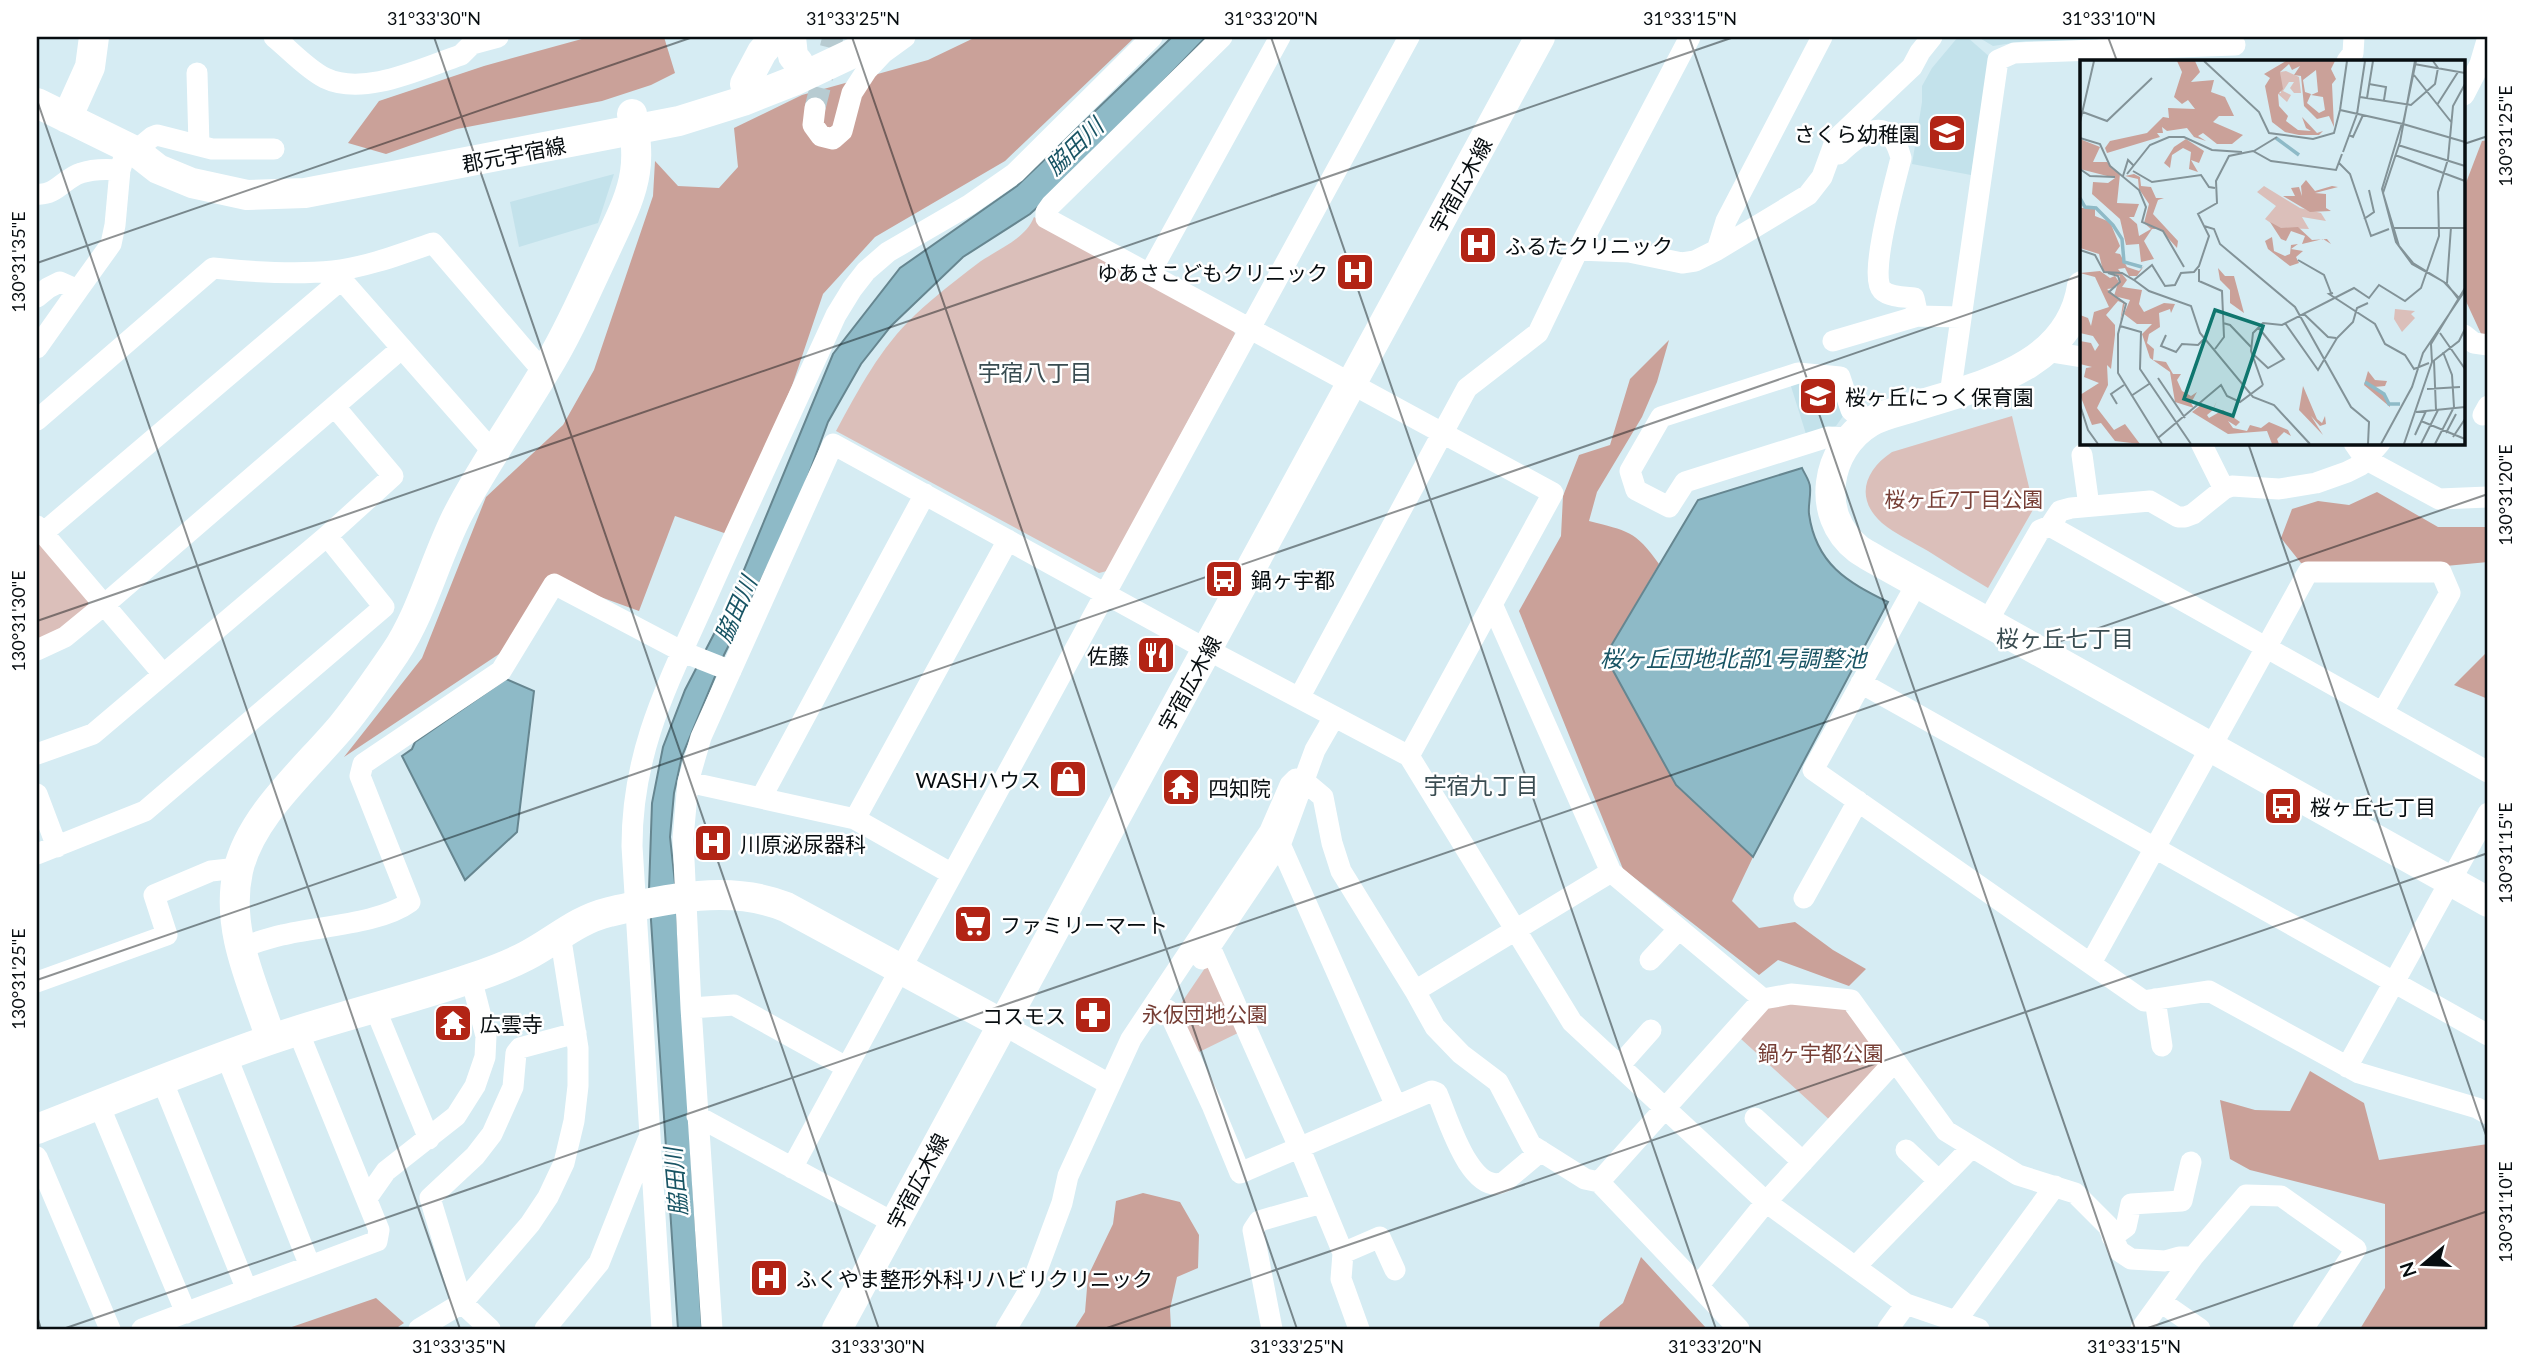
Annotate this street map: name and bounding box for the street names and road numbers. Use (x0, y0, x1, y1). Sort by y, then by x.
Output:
street label: 郡元宇宿線 (460, 132, 568, 176)
street label: 宇宿広木線 (1424, 133, 1496, 237)
street label: 宇宿広木線 (1153, 631, 1225, 735)
street label: 宇宿広木線 (881, 1129, 953, 1233)

